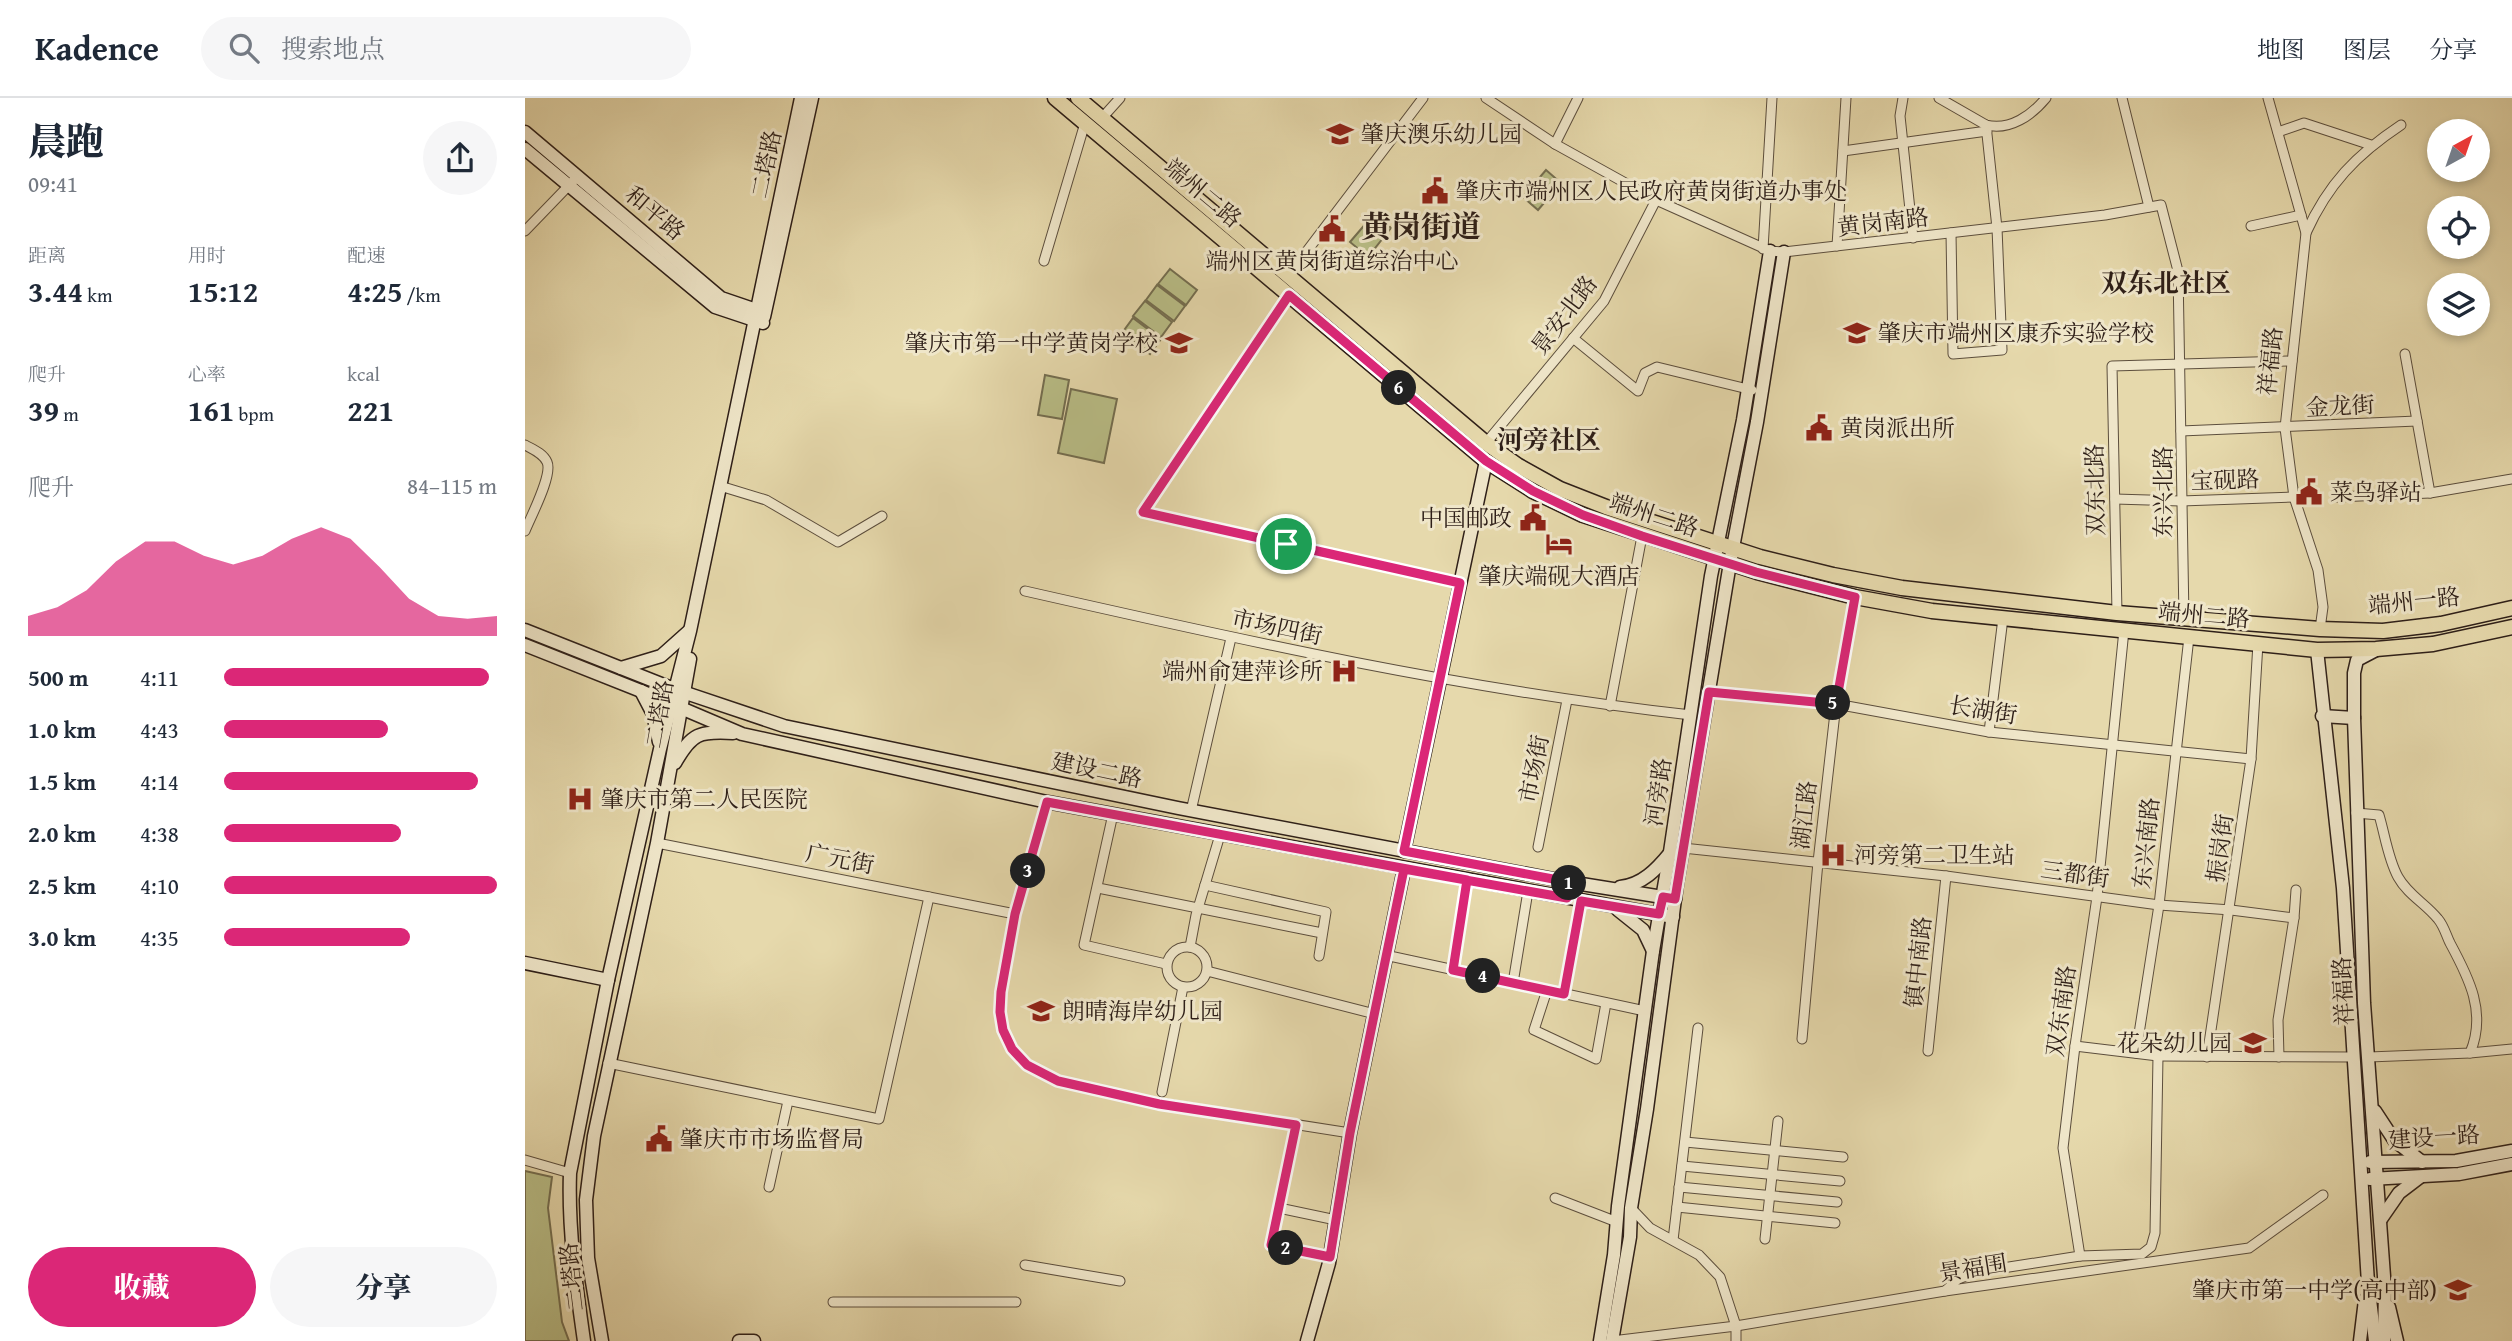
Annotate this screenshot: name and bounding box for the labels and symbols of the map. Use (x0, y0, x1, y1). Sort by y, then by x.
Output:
place label: 肇庆澳乐幼儿园 (1361, 117, 1522, 150)
school or university icon: 肇庆澳乐幼儿园 (1325, 119, 1355, 149)
north arrow (2427, 119, 2490, 182)
street label: 二塔路 (742, 127, 789, 201)
street label: 端州二路 (1157, 150, 1249, 235)
place label: 肇庆市端州区人民政府黄岗街道办事处 (1456, 174, 1847, 207)
public building icon: 肇庆市端州区人民政府黄岗街道办事处 (1420, 176, 1450, 206)
street label: 和平路 (618, 178, 692, 247)
street label: 黄岗南路 (1835, 200, 1931, 243)
district label: 黄岗街道 (1361, 204, 1481, 248)
public building icon: 端州区黄岗街道综治中心 (1317, 214, 1347, 244)
place label: 端州区黄岗街道综治中心 (1206, 244, 1459, 277)
district label: 双东北社区 (2101, 263, 2231, 302)
street label: 景安北路 (1523, 268, 1604, 361)
place label: 肇庆市端州区康乔实验学校 (1878, 316, 2154, 349)
school or university icon: 肇庆市端州区康乔实验学校 (1842, 318, 1872, 348)
street label: 祥福路 (2249, 325, 2290, 397)
place label: 肇庆市第一中学黄岗学校 (905, 326, 1158, 359)
school or university icon: 肇庆市第一中学黄岗学校 (1164, 328, 1194, 358)
pin: 6 (1381, 370, 1417, 406)
street label: 金龙街 (2305, 387, 2375, 424)
place label: 黄岗派出所 (1840, 411, 1955, 444)
public building icon: 黄岗派出所 (1804, 413, 1834, 443)
district label: 河旁社区 (1497, 420, 1601, 459)
street label: 双东北路 (2077, 444, 2112, 536)
street label: 东兴北路 (2146, 446, 2179, 538)
street label: 宝砚路 (2190, 462, 2260, 497)
place label: 菜鸟驿站 (2330, 475, 2422, 508)
public building icon: 菜鸟驿站 (2294, 477, 2324, 507)
street label: 端州二路 (1605, 485, 1703, 544)
place label: 中国邮政 (1420, 501, 1512, 534)
public building icon: 中国邮政 (1518, 503, 1548, 533)
pin (1256, 514, 1316, 574)
hotel icon: 肇庆端砚大酒店 (1544, 529, 1574, 559)
place label: 肇庆端砚大酒店 (1479, 559, 1640, 592)
street label: 端州一路 (2366, 579, 2461, 622)
street label: 端州二路 (2157, 594, 2251, 635)
street label: 市场四街 (1229, 601, 1326, 652)
place label: 端州俞建萍诊所 (1162, 654, 1323, 687)
hospital icon: 端州俞建萍诊所 (1329, 656, 1359, 686)
street label: 二塔路 (636, 677, 681, 751)
pin: 5 (1815, 686, 1851, 720)
street label: 长湖街 (1946, 688, 2020, 731)
street label: 市场街 (1511, 732, 1556, 806)
street label: 建设二路 (1049, 744, 1146, 795)
street label: 河旁路 (1636, 755, 1679, 828)
street label: 湖江路 (1783, 779, 1824, 851)
place label: 肇庆市第二人民医院 (601, 782, 808, 815)
hospital icon: 肇庆市第二人民医院 (565, 784, 595, 814)
street label: 东兴南路 (2124, 795, 2167, 890)
street label: 振岗街 (2198, 811, 2241, 884)
street label: 广元街 (803, 836, 877, 881)
place label: 河旁第二卫生站 (1854, 838, 2015, 871)
hospital icon: 河旁第二卫生站 (1818, 840, 1848, 870)
street label: 三都街 (2039, 852, 2112, 895)
pin: 3 (1011, 854, 1045, 888)
pin: 1 (1551, 866, 1587, 900)
street label: 镇中南路 (1896, 914, 1939, 1009)
street label: 祥福路 (2324, 956, 2361, 1026)
pin: 4 (1465, 958, 1501, 994)
street label: 双东南路 (2038, 963, 2083, 1059)
place label: 朗晴海岸幼儿园 (1062, 994, 1223, 1027)
school or university icon: 朗晴海岸幼儿园 (1026, 996, 1056, 1026)
place label: 花朵幼儿园 (2117, 1026, 2232, 1059)
school or university icon: 花朵幼儿园 (2238, 1028, 2268, 1058)
street label: 建设一路 (2387, 1117, 2481, 1156)
place label: 肇庆市市场监督局 (680, 1122, 864, 1155)
public building icon: 肇庆市市场监督局 (644, 1124, 674, 1154)
pin: 2 (1269, 1230, 1303, 1266)
street label: 二塔路 (551, 1241, 592, 1313)
street label: 景福围 (1936, 1246, 2010, 1289)
place label: 肇庆市第一中学(高中部) (2192, 1273, 2437, 1306)
school or university icon: 肇庆市第一中学(高中部) (2443, 1275, 2473, 1305)

